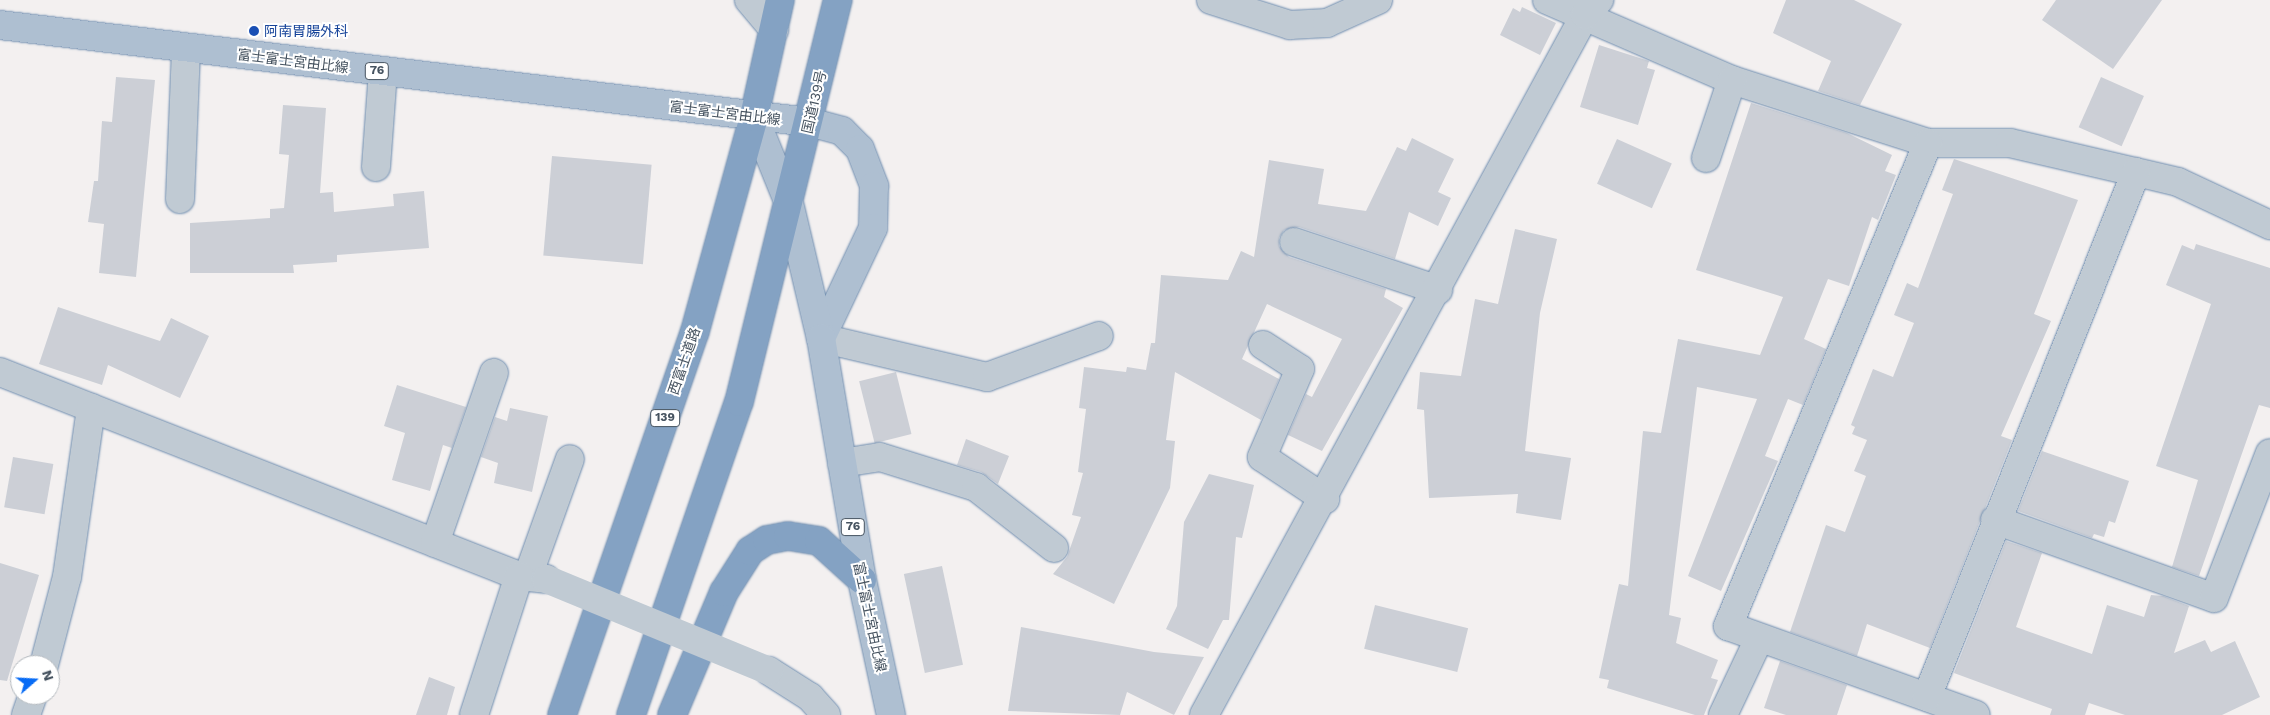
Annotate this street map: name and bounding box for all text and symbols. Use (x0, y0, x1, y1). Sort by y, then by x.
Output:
place label: 阿南胃腸外科 (264, 23, 348, 39)
marker: 阿南胃腸外科 (248, 25, 260, 37)
street label: 富士富士宮由比線 (236, 46, 350, 76)
road number: 76 (364, 61, 390, 80)
street label: 国道139号 (799, 69, 829, 135)
street label: 富士富士宮由比線 (668, 98, 782, 128)
street label: 西富士道路 (665, 325, 703, 397)
road number: 139 (650, 408, 680, 428)
road number: 76 (840, 518, 866, 536)
street label: 富士富士宮由比線 (850, 560, 890, 674)
north arrow (10, 655, 60, 705)
text: N (39, 668, 57, 683)

